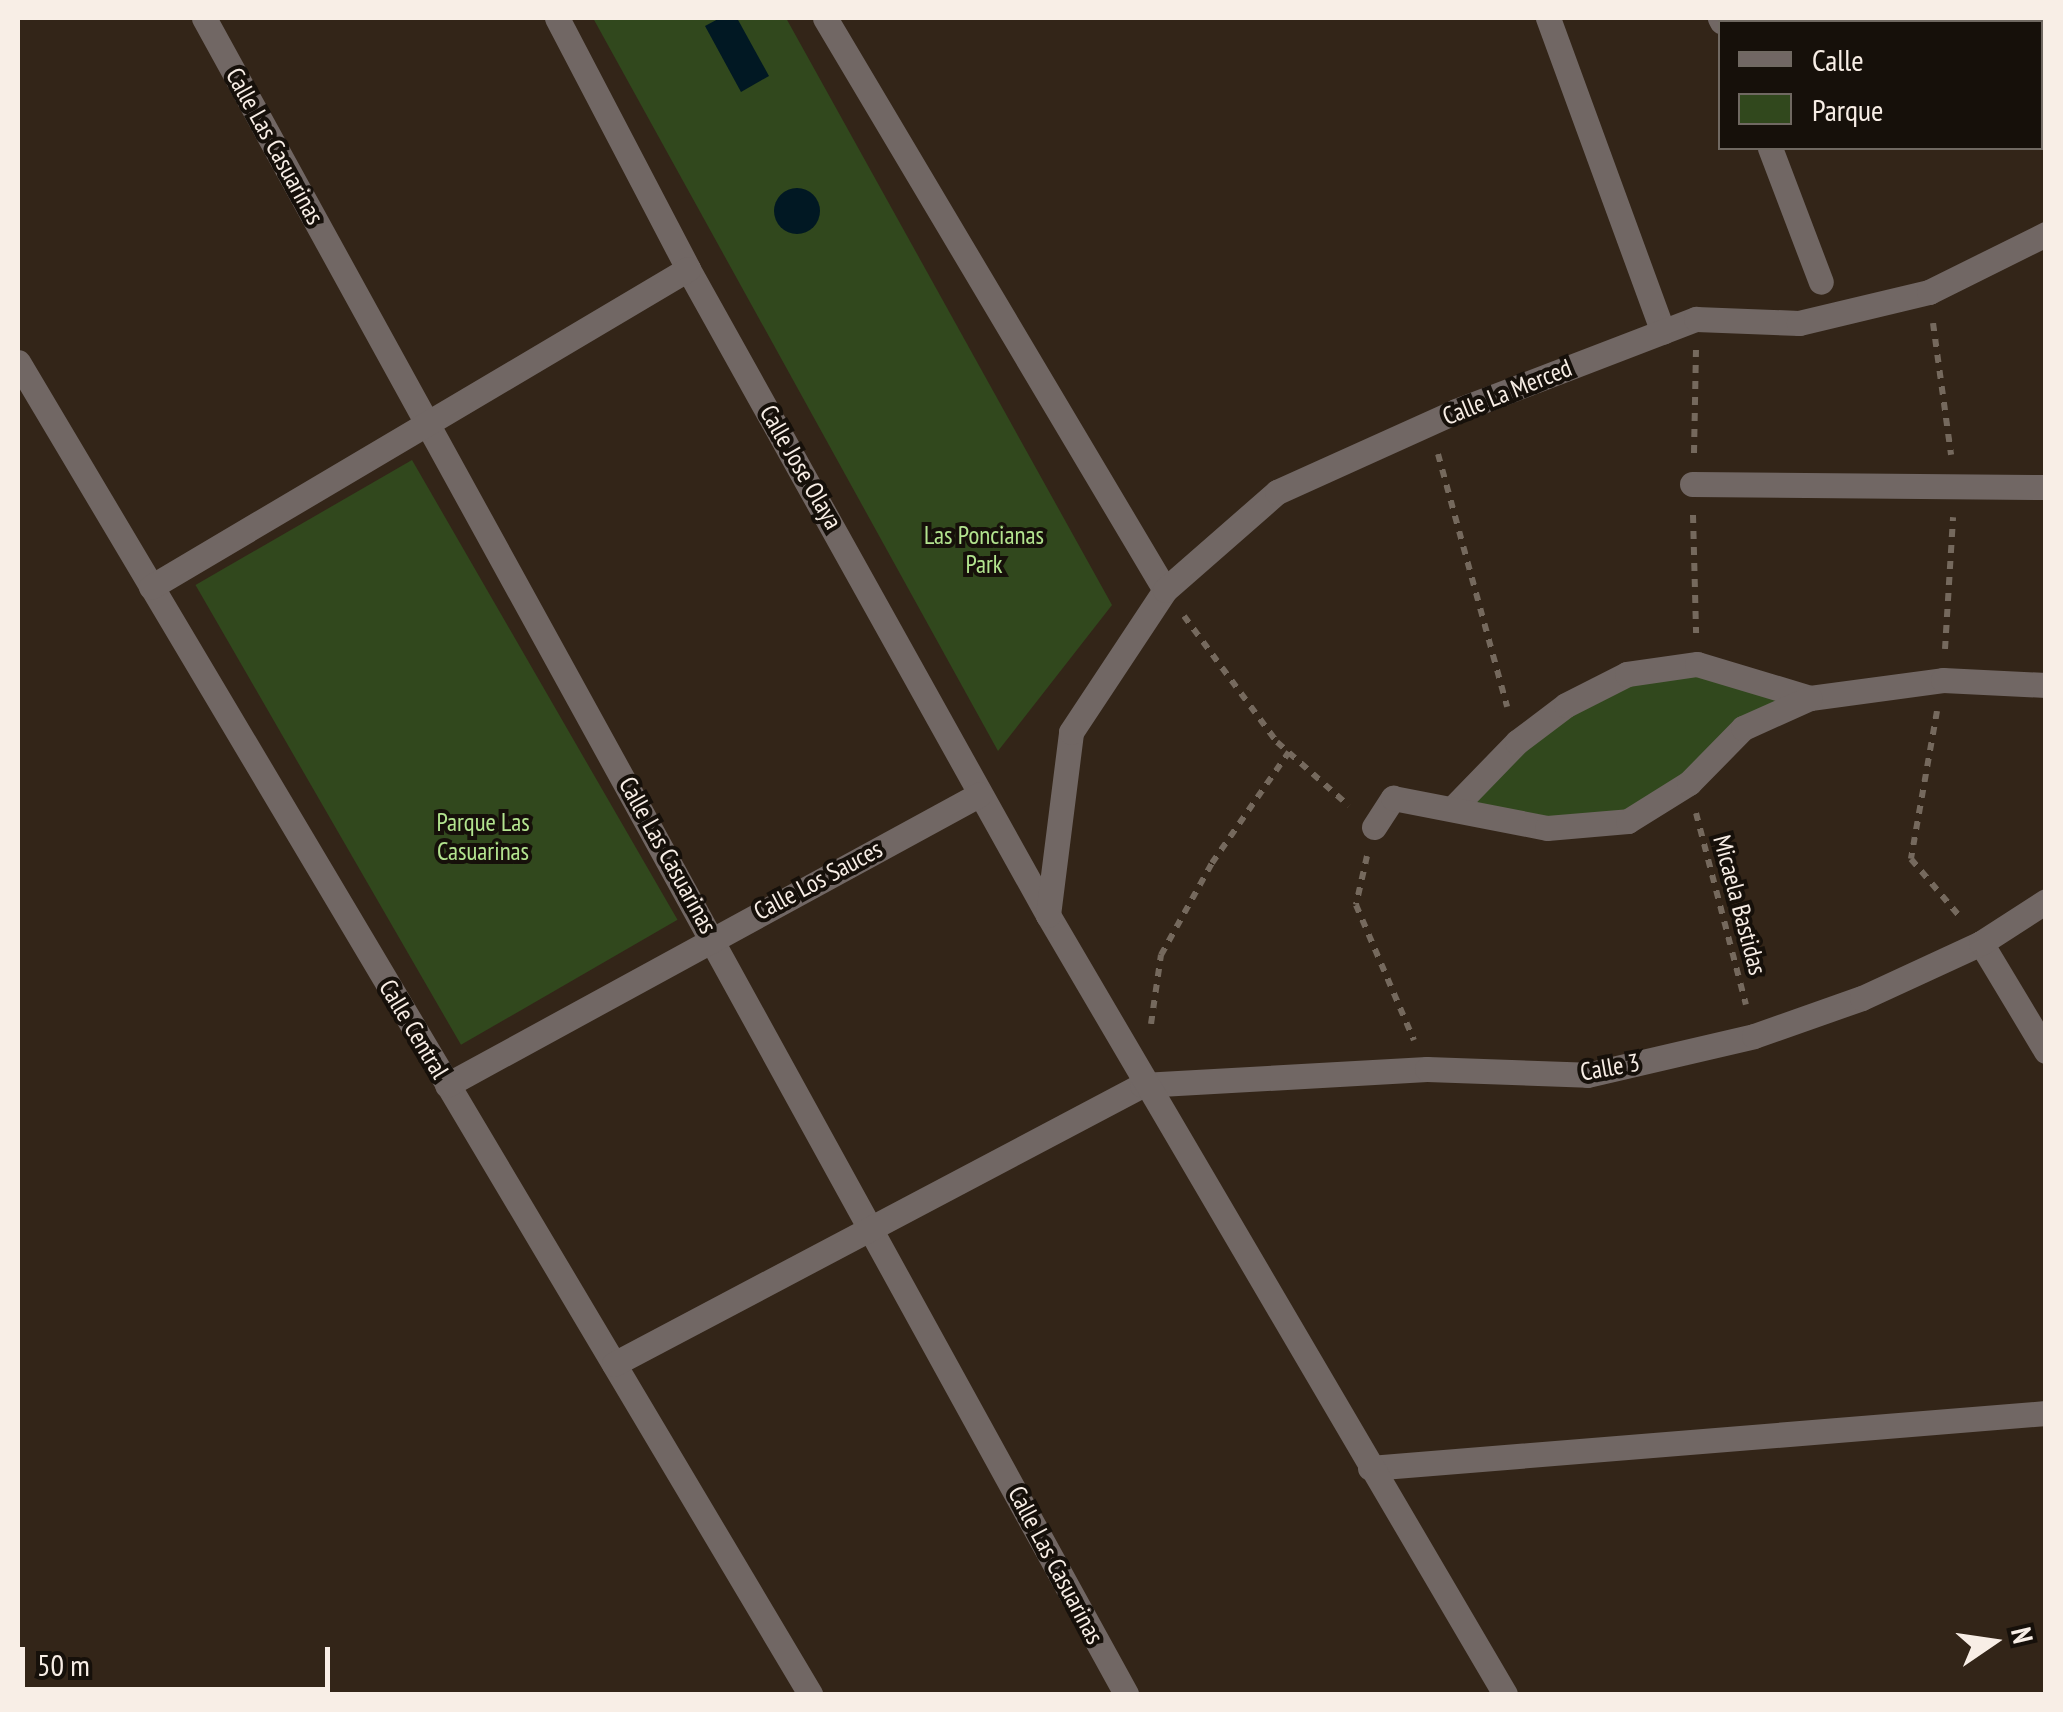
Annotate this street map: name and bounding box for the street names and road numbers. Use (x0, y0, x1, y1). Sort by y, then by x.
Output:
street label: Calle Las Casuarinas (220, 63, 330, 229)
street label: Calle La Merced (1438, 353, 1576, 431)
street label: Calle Jose Olaya (753, 400, 849, 534)
street label: Calle Las Casuarinas (613, 772, 723, 938)
street label: Micaela Bastidas (1707, 832, 1773, 978)
street label: Calle Los Sauces (749, 834, 887, 926)
street label: Calle Central (373, 974, 455, 1084)
street label: Calle 3 (1578, 1047, 1642, 1087)
street label: Calle Las Casuarinas (1002, 1481, 1110, 1649)

